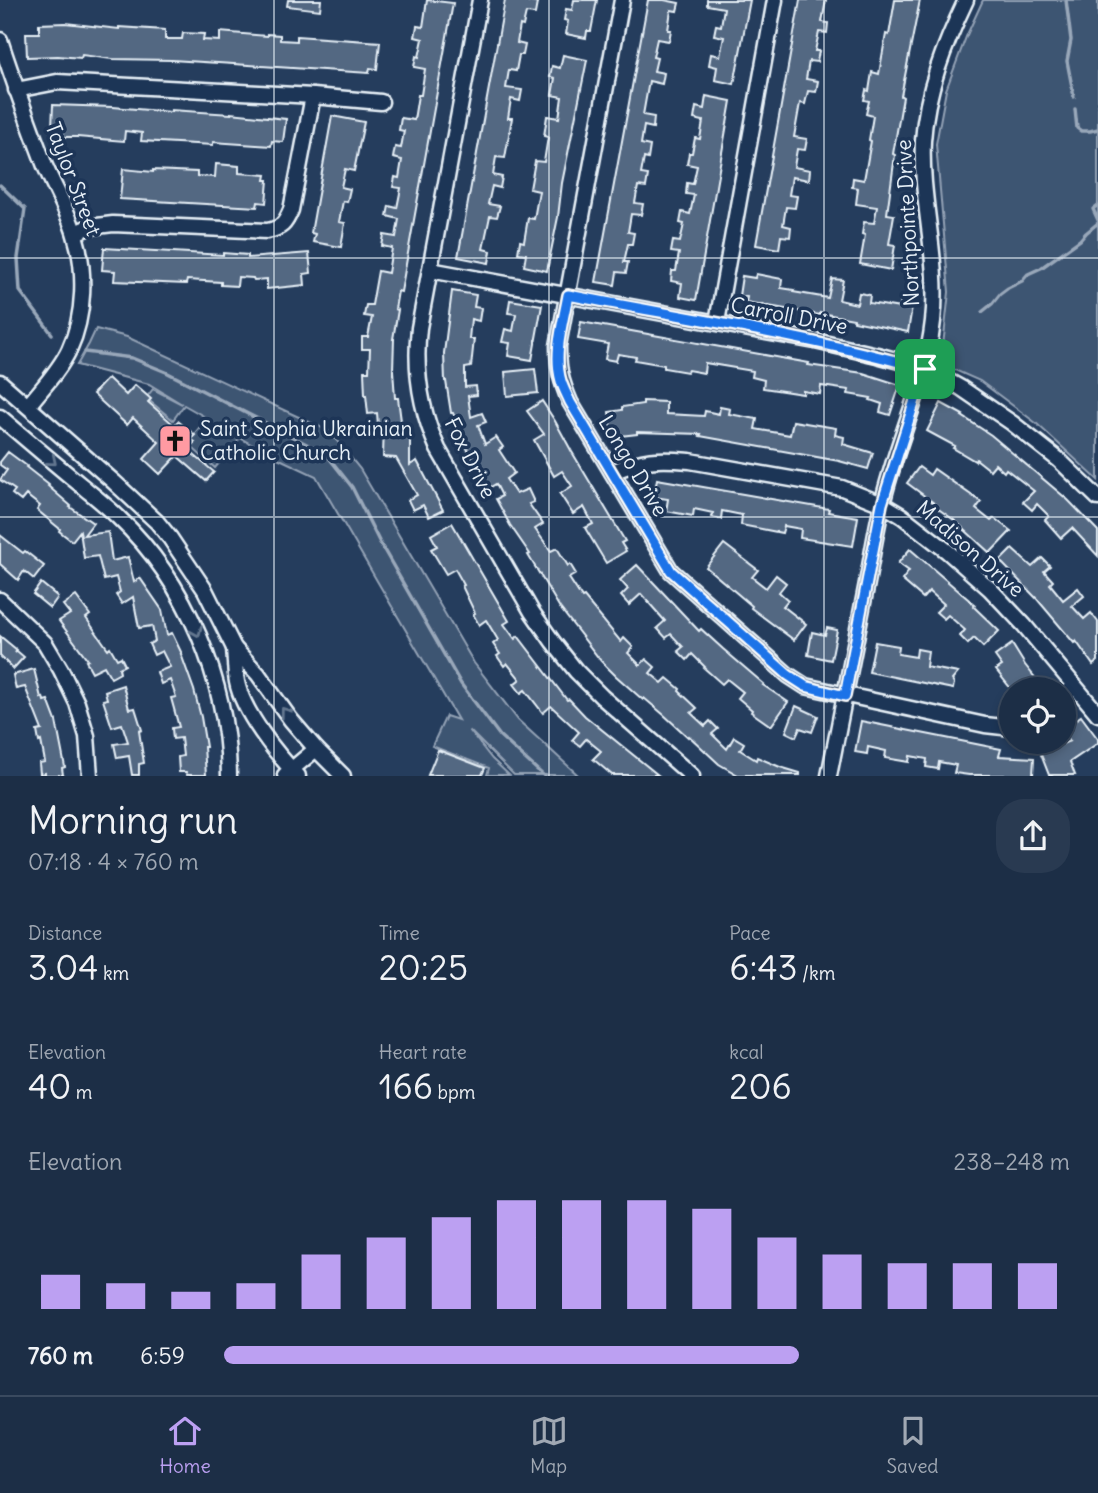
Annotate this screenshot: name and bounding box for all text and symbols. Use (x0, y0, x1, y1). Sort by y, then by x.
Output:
street label: Taylor Street (39, 118, 107, 239)
street label: Northpointe Drive (890, 139, 925, 307)
street label: Carroll Drive (728, 291, 850, 340)
pin (895, 339, 955, 399)
icon: arrive (906, 350, 944, 388)
street label: Longo Drive (593, 410, 674, 521)
street label: Fox Drive (439, 413, 502, 503)
place label: Saint Sophia Ukrainian Catholic Church (200, 415, 413, 466)
church icon: Saint Sophia Ukrainian Catholic Church (156, 422, 194, 460)
one-way arrow (44, 453, 57, 465)
street label: Madison Drive (911, 494, 1030, 603)
one-way arrow (189, 625, 203, 637)
map controls (999, 677, 1076, 754)
button: locate (999, 677, 1076, 754)
one-way arrow (281, 707, 294, 720)
text: Morning run (28, 797, 238, 844)
button: share (996, 799, 1070, 873)
text: 07:18 · 4 × 760 m (28, 847, 199, 876)
text: Distance (28, 921, 102, 945)
text: Time (379, 921, 420, 945)
text: Pace (729, 921, 771, 945)
text: 3.04 (28, 945, 98, 989)
text: 20:25 (379, 945, 468, 989)
text: 6:43 (729, 945, 798, 989)
text: km (98, 961, 129, 985)
text: /km (798, 961, 835, 985)
text: Elevation (28, 1040, 106, 1064)
text: Heart rate (379, 1040, 467, 1064)
text: kcal (729, 1040, 764, 1064)
text: 40 (28, 1064, 71, 1108)
text: 166 (379, 1064, 433, 1108)
text: 206 (729, 1064, 792, 1108)
text: m (71, 1080, 92, 1104)
text: bpm (433, 1080, 475, 1104)
text: Elevation (28, 1147, 122, 1176)
text: 238–248 m (954, 1147, 1070, 1176)
text: 760 m (28, 1341, 93, 1370)
text: 6:59 (140, 1341, 185, 1370)
tab: Home (159, 1412, 211, 1478)
tab: Map (530, 1412, 568, 1478)
tab: Saved (887, 1412, 939, 1478)

